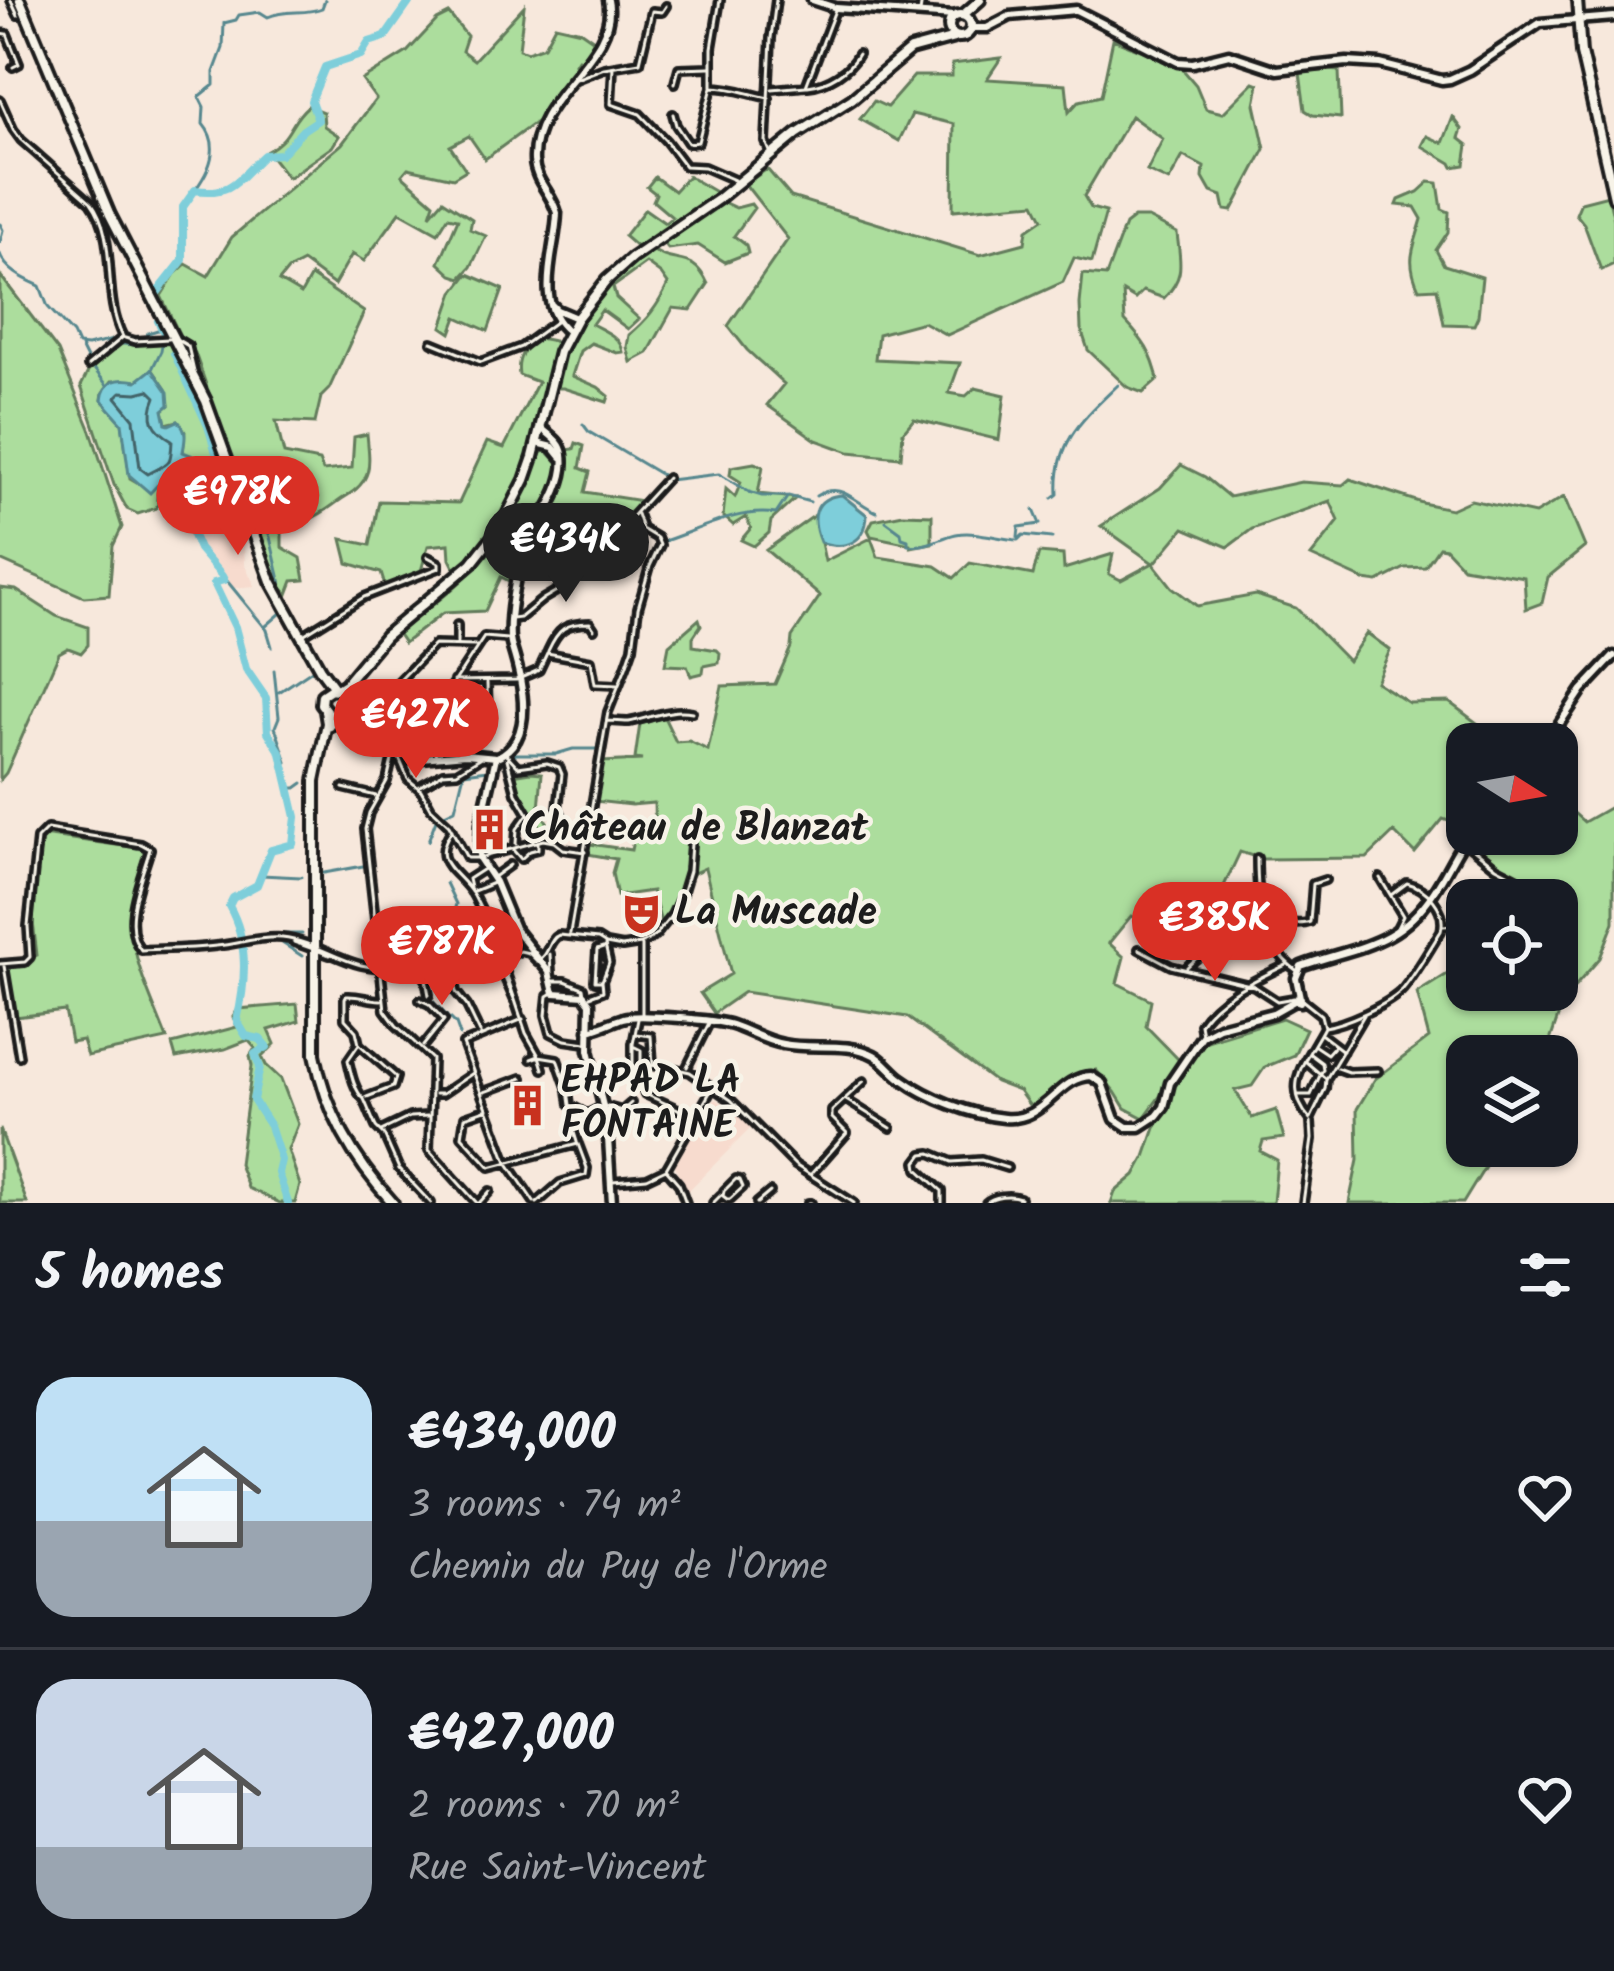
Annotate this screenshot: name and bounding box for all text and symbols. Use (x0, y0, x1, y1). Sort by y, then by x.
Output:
pin: €978K (154, 456, 322, 558)
text: €978K (183, 464, 293, 526)
pin: €434K (482, 503, 650, 605)
text: €434K (510, 511, 622, 573)
pin: €427K (332, 679, 500, 781)
text: €427K (361, 687, 471, 749)
north arrow (1446, 723, 1578, 855)
map controls (1446, 723, 1578, 1167)
place label: Château de Blanzat (524, 799, 869, 861)
building icon: Château de Blanzat (467, 807, 513, 853)
button: locate (1446, 879, 1578, 1011)
pin: €385K (1131, 882, 1299, 984)
place label: La Muscade (675, 883, 877, 945)
text: €385K (1159, 890, 1271, 952)
theatre icon: La Muscade (618, 891, 664, 937)
pin: €787K (358, 906, 526, 1008)
text: €787K (388, 914, 496, 976)
button: layers (1446, 1035, 1578, 1167)
place label: EHPAD LA FONTAINE (561, 1052, 741, 1159)
building icon: EHPAD LA FONTAINE (504, 1082, 550, 1128)
text: 5 homes (36, 1235, 224, 1316)
icon: filters (1512, 1242, 1578, 1308)
text: €434,000 (408, 1395, 616, 1476)
icon: home (132, 1425, 276, 1569)
icon: heart (1512, 1464, 1578, 1530)
text: 3 rooms · 74 m² (408, 1476, 681, 1538)
text: Chemin du Puy de l'Orme (408, 1538, 828, 1600)
text: €427,000 (408, 1696, 614, 1777)
icon: home (132, 1727, 276, 1871)
icon: heart (1512, 1766, 1578, 1832)
text: 2 rooms · 70 m² (408, 1777, 679, 1839)
text: Rue Saint-Vincent (408, 1839, 706, 1901)

